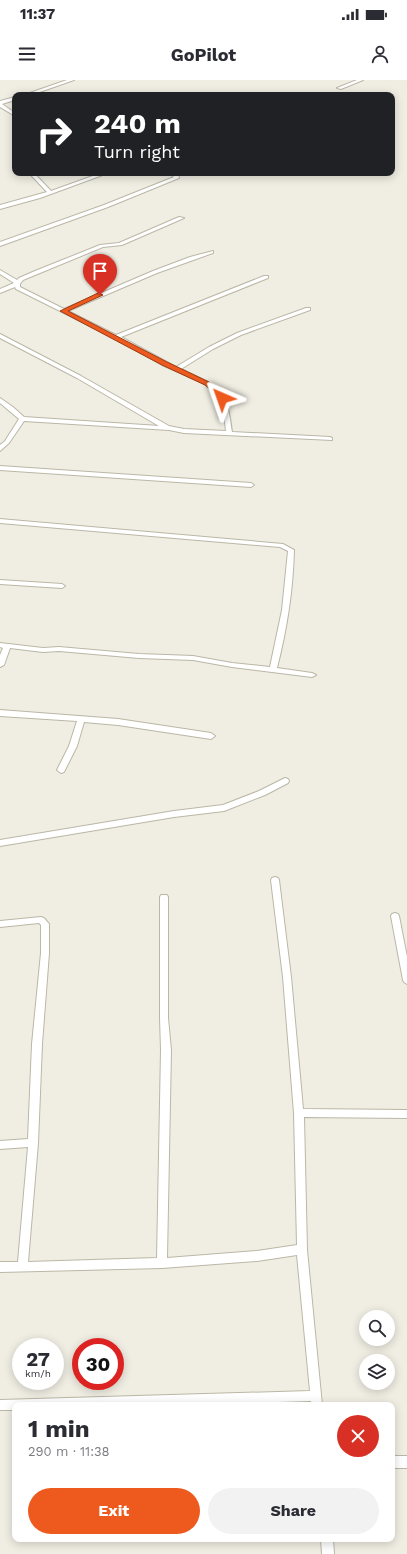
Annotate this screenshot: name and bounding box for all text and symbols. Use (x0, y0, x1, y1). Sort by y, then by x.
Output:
text: 11:37 (20, 5, 55, 23)
icon: menu (16, 43, 38, 65)
icon: person (369, 43, 391, 65)
text: GoPilot (171, 44, 236, 65)
text: 240 m (94, 107, 181, 140)
icon: right (28, 108, 80, 160)
text: Turn right (94, 141, 180, 162)
pin (83, 254, 117, 295)
icon: arrive (89, 260, 111, 282)
position arrow (201, 377, 243, 419)
map controls (359, 1310, 395, 1390)
button: search (359, 1310, 395, 1346)
speed limit sign: 30 (72, 1338, 124, 1390)
text: 27 (26, 1347, 50, 1371)
button: layers (359, 1354, 395, 1390)
text: km/h (25, 1368, 51, 1379)
text: 1 min (28, 1415, 90, 1443)
button: close (337, 1415, 379, 1457)
text: 290 m · 11:38 (28, 1444, 110, 1459)
button: Exit (28, 1488, 200, 1534)
button: Share (208, 1488, 379, 1534)

